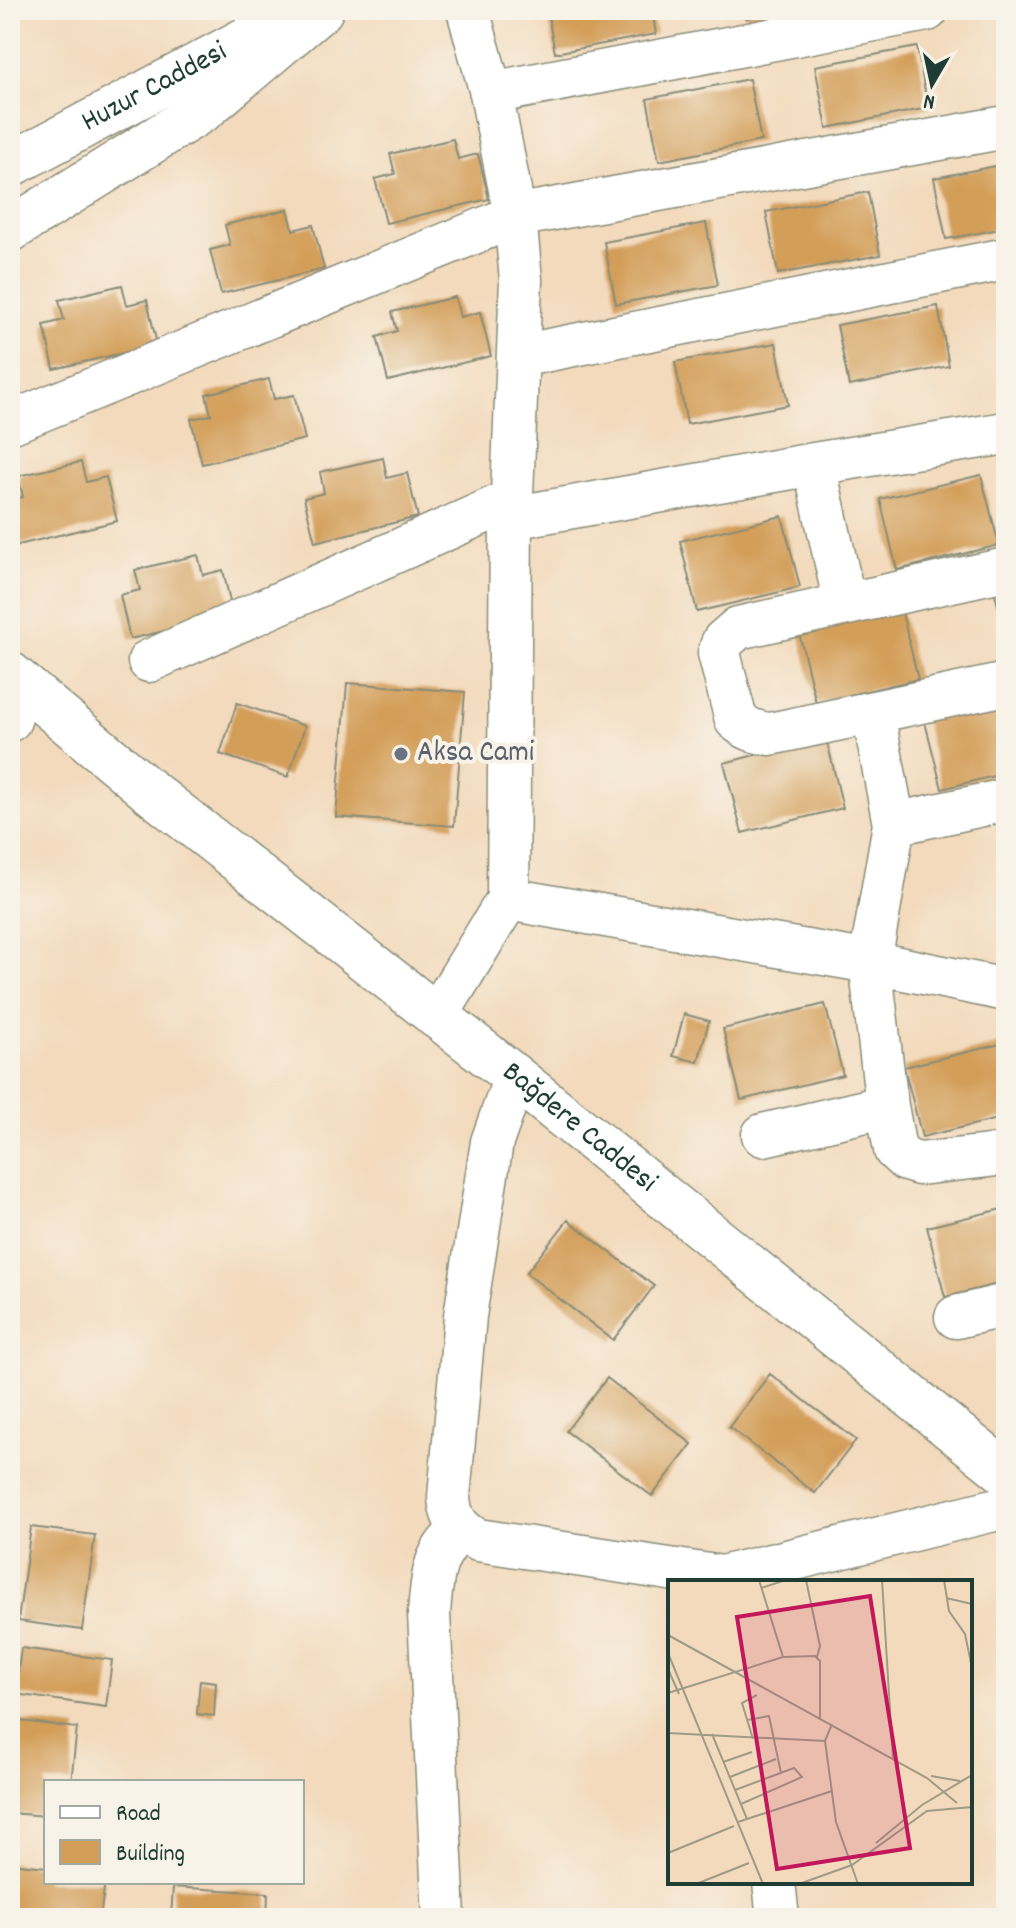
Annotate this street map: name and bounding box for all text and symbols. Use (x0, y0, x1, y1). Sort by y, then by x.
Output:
street label: Huzur Caddesi (74, 32, 235, 144)
north arrow (892, 44, 972, 124)
text: N (922, 84, 937, 116)
place label: Aksa Cami (417, 733, 534, 776)
marker: Aksa Cami (392, 745, 410, 763)
street label: Bağdere Caddesi (492, 1052, 665, 1204)
inset map (668, 1580, 972, 1884)
legend (44, 1780, 304, 1884)
text: Road (116, 1798, 161, 1832)
text: Building (116, 1838, 185, 1872)

